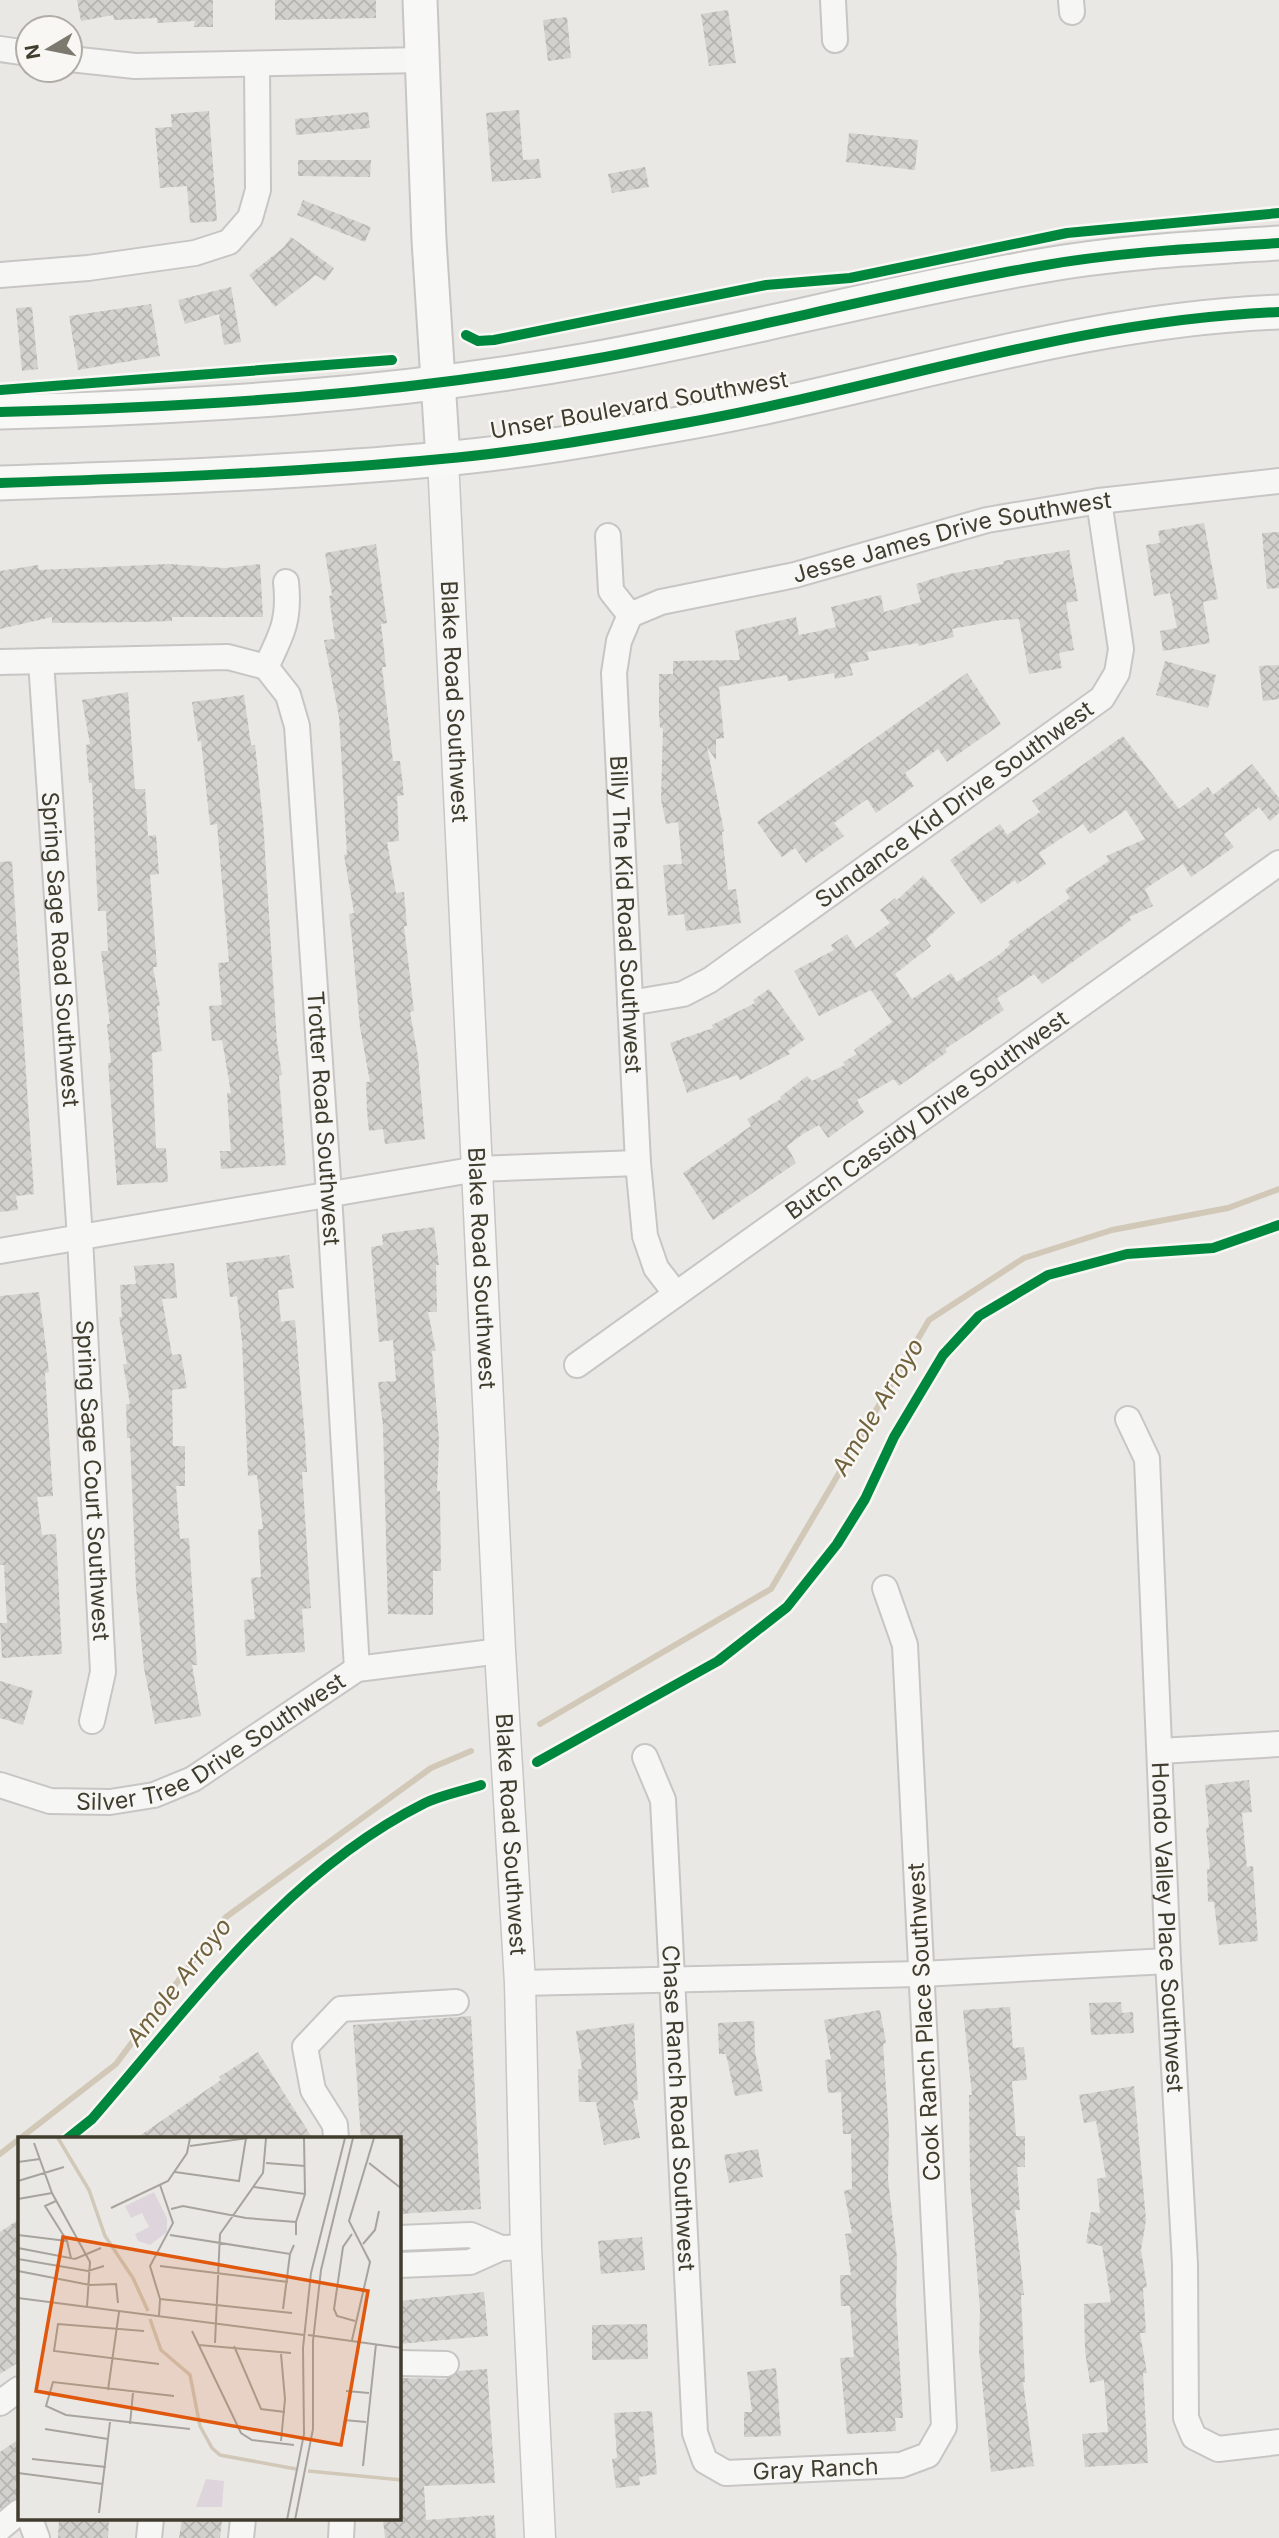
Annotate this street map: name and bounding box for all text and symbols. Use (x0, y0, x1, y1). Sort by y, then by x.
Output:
north arrow (14, 14, 84, 84)
text: N (20, 43, 45, 61)
street label: Unser Boulevard Southwest (488, 365, 790, 445)
street label: Jesse James Drive Southwest (789, 486, 1113, 589)
street label: Blake Road Southwest (435, 580, 474, 824)
street label: Sundance Kid Drive Southwest (810, 695, 1099, 914)
street label: Billy The Kid Road Southwest (604, 755, 648, 1075)
street label: Spring Sage Road Southwest (36, 791, 85, 1108)
street label: Trotter Road Southwest (301, 990, 346, 1247)
street label: Butch Cassidy Drive Southwest (780, 1004, 1074, 1225)
street label: Blake Road Southwest (462, 1146, 501, 1390)
street label: Spring Sage Court Southwest (70, 1319, 115, 1642)
water label: Amole Arroyo (825, 1333, 930, 1481)
street label: Silver Tree Drive Southwest (76, 1667, 351, 1816)
street label: Blake Road Southwest (490, 1713, 532, 1957)
street label: Hondo Valley Place Southwest (1146, 1761, 1189, 2094)
street label: Cook Ranch Place Southwest (902, 1862, 946, 2182)
water label: Amole Arroyo (119, 1912, 238, 2052)
street label: Chase Ranch Road Southwest (656, 1944, 701, 2272)
inset map (18, 2137, 401, 2520)
street label: Gray Ranch (752, 2452, 879, 2486)

